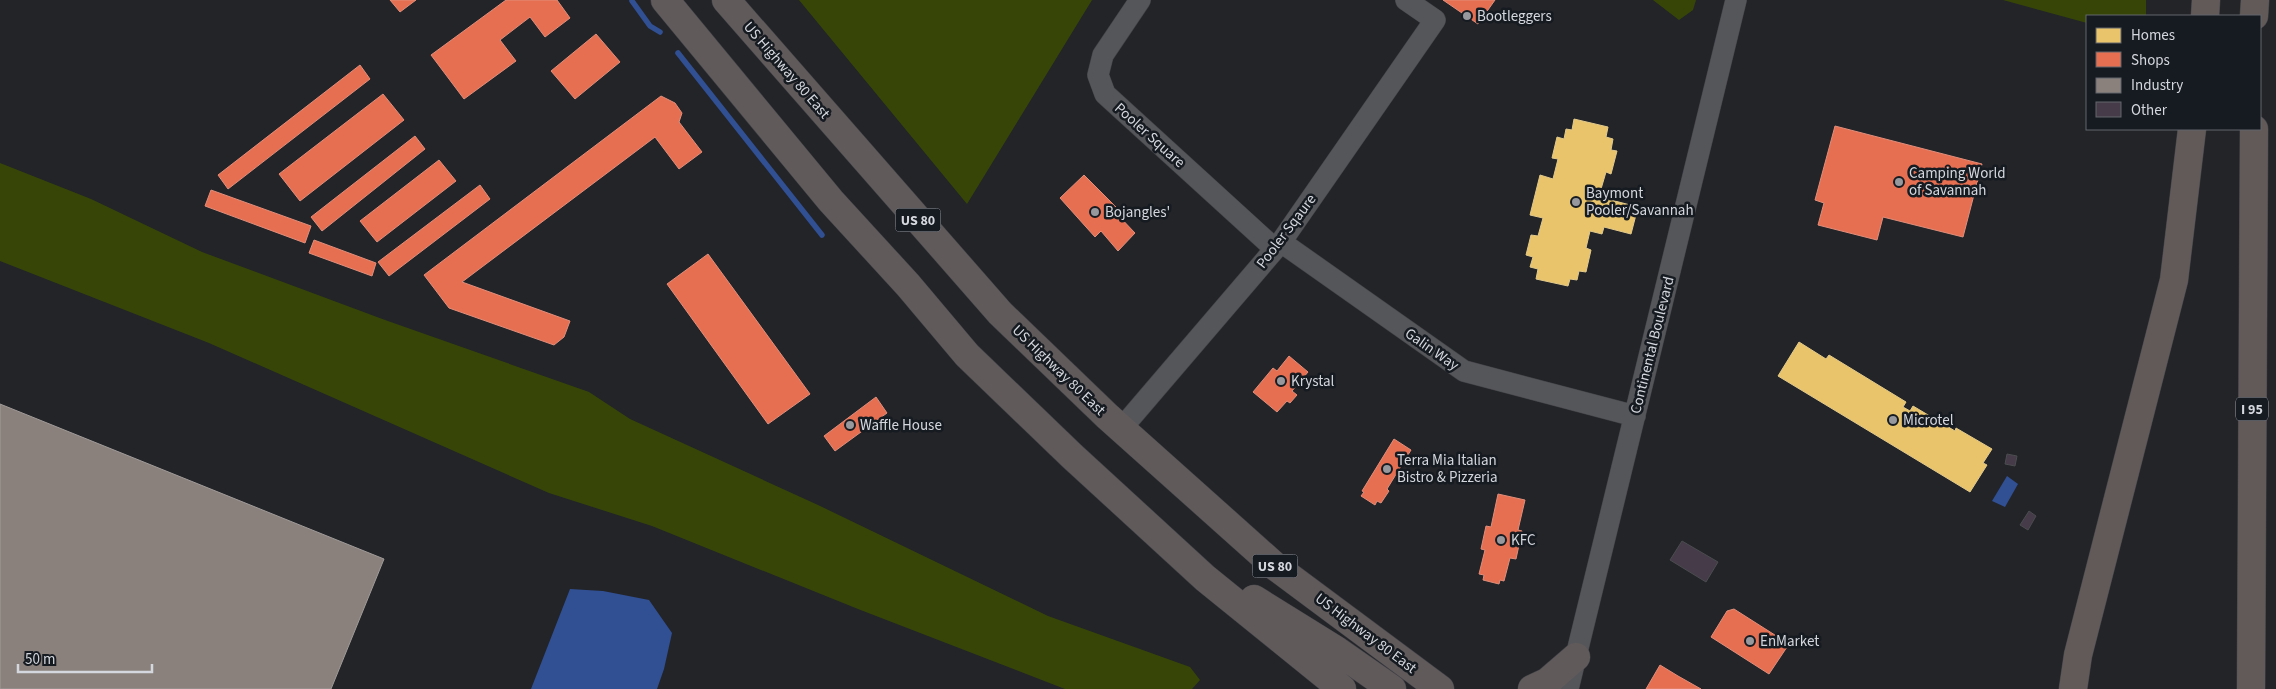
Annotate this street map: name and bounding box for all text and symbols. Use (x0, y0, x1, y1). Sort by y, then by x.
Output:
place label: Bootleggers (1477, 6, 1552, 27)
marker: Bootleggers (1461, 10, 1473, 22)
legend (2086, 15, 2261, 130)
street label: US Highway 80 East (739, 17, 835, 123)
text: Homes (2131, 25, 2175, 46)
text: Shops (2131, 50, 2170, 71)
text: Industry (2131, 75, 2183, 96)
street label: Pooler Square (1110, 98, 1190, 173)
text: Other (2131, 100, 2168, 121)
place label: Camping World of Savannah (1909, 163, 2006, 201)
marker: Camping World of Savannah (1893, 176, 1905, 188)
place label: Baymont Pooler/Savannah (1586, 183, 1694, 221)
street label: Pooler Sqaure (1251, 190, 1321, 273)
marker: Baymont Pooler/Savannah (1570, 196, 1582, 208)
place label: Bojangles' (1105, 202, 1170, 223)
marker: Bojangles' (1089, 206, 1101, 218)
road number: US 80 (896, 208, 940, 232)
street label: Continental Boulevard (1625, 274, 1680, 416)
street label: US Highway 80 East (1007, 320, 1110, 420)
street label: Galin Way (1400, 323, 1463, 376)
place label: Krystal (1291, 371, 1335, 392)
marker: Krystal (1275, 375, 1287, 387)
road number: I 95 (2236, 398, 2268, 420)
place label: Microtel (1903, 410, 1954, 431)
marker: Microtel (1887, 414, 1899, 426)
place label: Waffle House (860, 415, 942, 436)
marker: Waffle House (844, 419, 856, 431)
place label: Terra Mia Italian Bistro & Pizzeria (1397, 450, 1498, 488)
marker: Terra Mia Italian Bistro & Pizzeria (1381, 463, 1393, 475)
place label: KFC (1511, 530, 1536, 551)
marker: KFC (1495, 534, 1507, 546)
road number: US 80 (1252, 554, 1298, 578)
street label: US Highway 80 East (1311, 588, 1421, 679)
place label: EnMarket (1760, 631, 1819, 652)
marker: EnMarket (1744, 635, 1756, 647)
scale bar (18, 642, 151, 674)
text: 50 m (25, 649, 55, 670)

